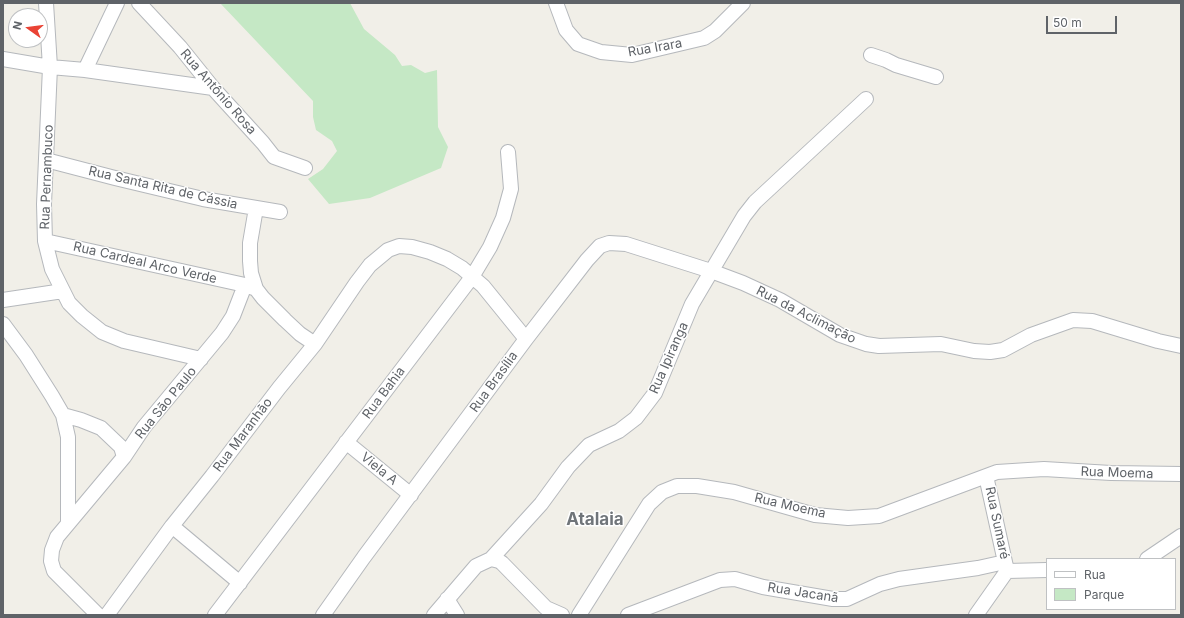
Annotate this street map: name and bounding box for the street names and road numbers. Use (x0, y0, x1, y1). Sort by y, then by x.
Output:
street label: Rua Irara (627, 36, 683, 60)
street label: Rua Antônio Rosa (177, 46, 259, 138)
street label: Rua Pernambuco (37, 124, 57, 230)
street label: Rua Santa Rita de Cássia (87, 163, 239, 213)
street label: Rua Cardeal Arco Verde (72, 239, 218, 287)
street label: Rua da Aclimação (753, 283, 859, 347)
street label: Rua Ipiranga (646, 320, 692, 396)
street label: Rua Brasília (467, 349, 521, 415)
street label: Rua São Paulo (132, 364, 200, 442)
street label: Rua Bahia (359, 364, 409, 422)
street label: Rua Maranhão (210, 395, 276, 475)
street label: Viela A (357, 449, 401, 489)
street label: Rua Moema (1080, 464, 1154, 482)
street label: Rua Sumaré (982, 485, 1012, 561)
street label: Rua Moema (753, 490, 827, 522)
street label: Rua Jacanã (766, 580, 840, 606)

